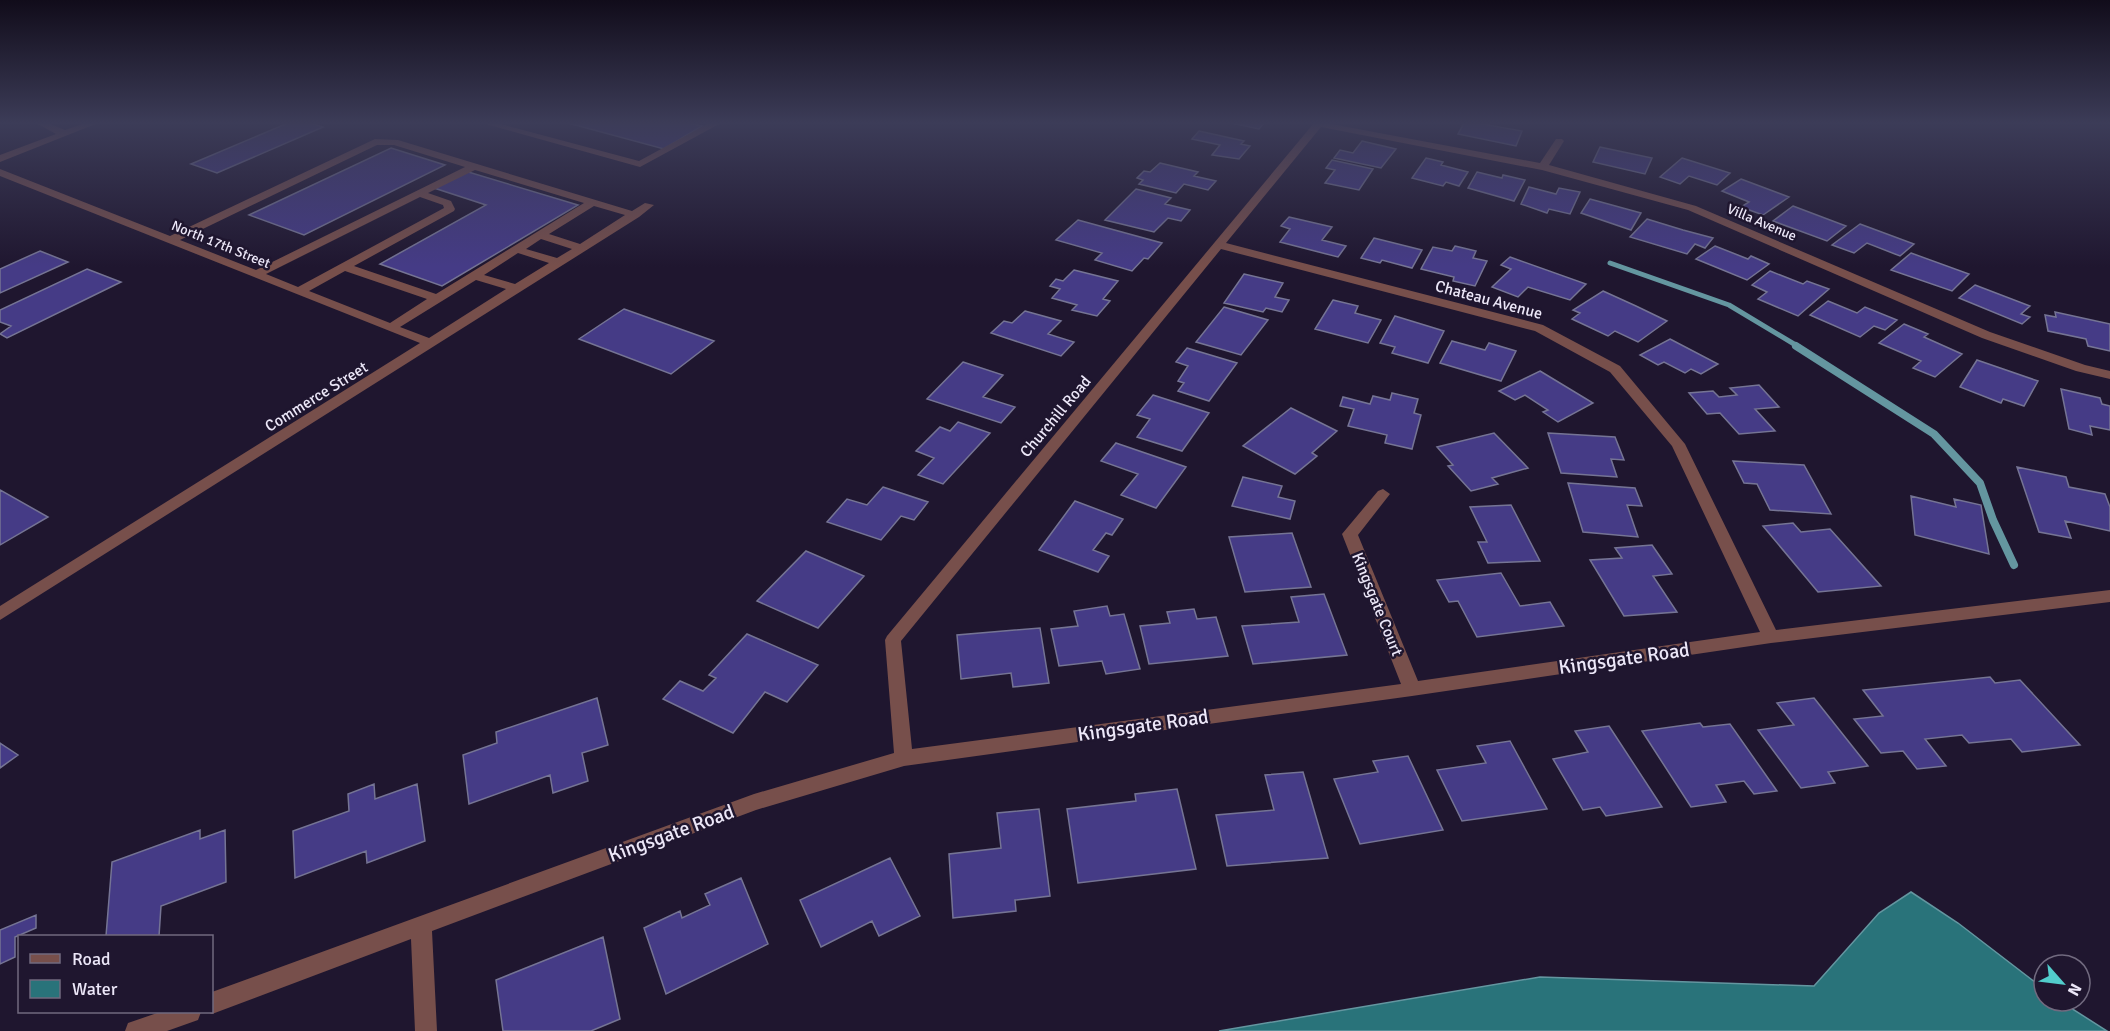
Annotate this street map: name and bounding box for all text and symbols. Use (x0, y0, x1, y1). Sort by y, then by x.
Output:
street label: Villa Avenue (1724, 200, 1799, 245)
street label: North 17th Street (169, 217, 273, 272)
street label: Chateau Avenue (1433, 276, 1545, 324)
street label: Commerce Street (261, 357, 372, 436)
street label: Churchill Road (1016, 372, 1096, 461)
street label: Kingsgate Court (1347, 550, 1407, 659)
street label: Kingsgate Road (1557, 637, 1691, 680)
street label: Kingsgate Road (1076, 704, 1210, 747)
street label: Kingsgate Road (605, 799, 738, 868)
legend (18, 935, 213, 1013)
text: Road (72, 948, 111, 970)
north arrow (2032, 953, 2092, 1013)
text: Water (72, 978, 118, 1000)
text: N (2063, 980, 2086, 999)

